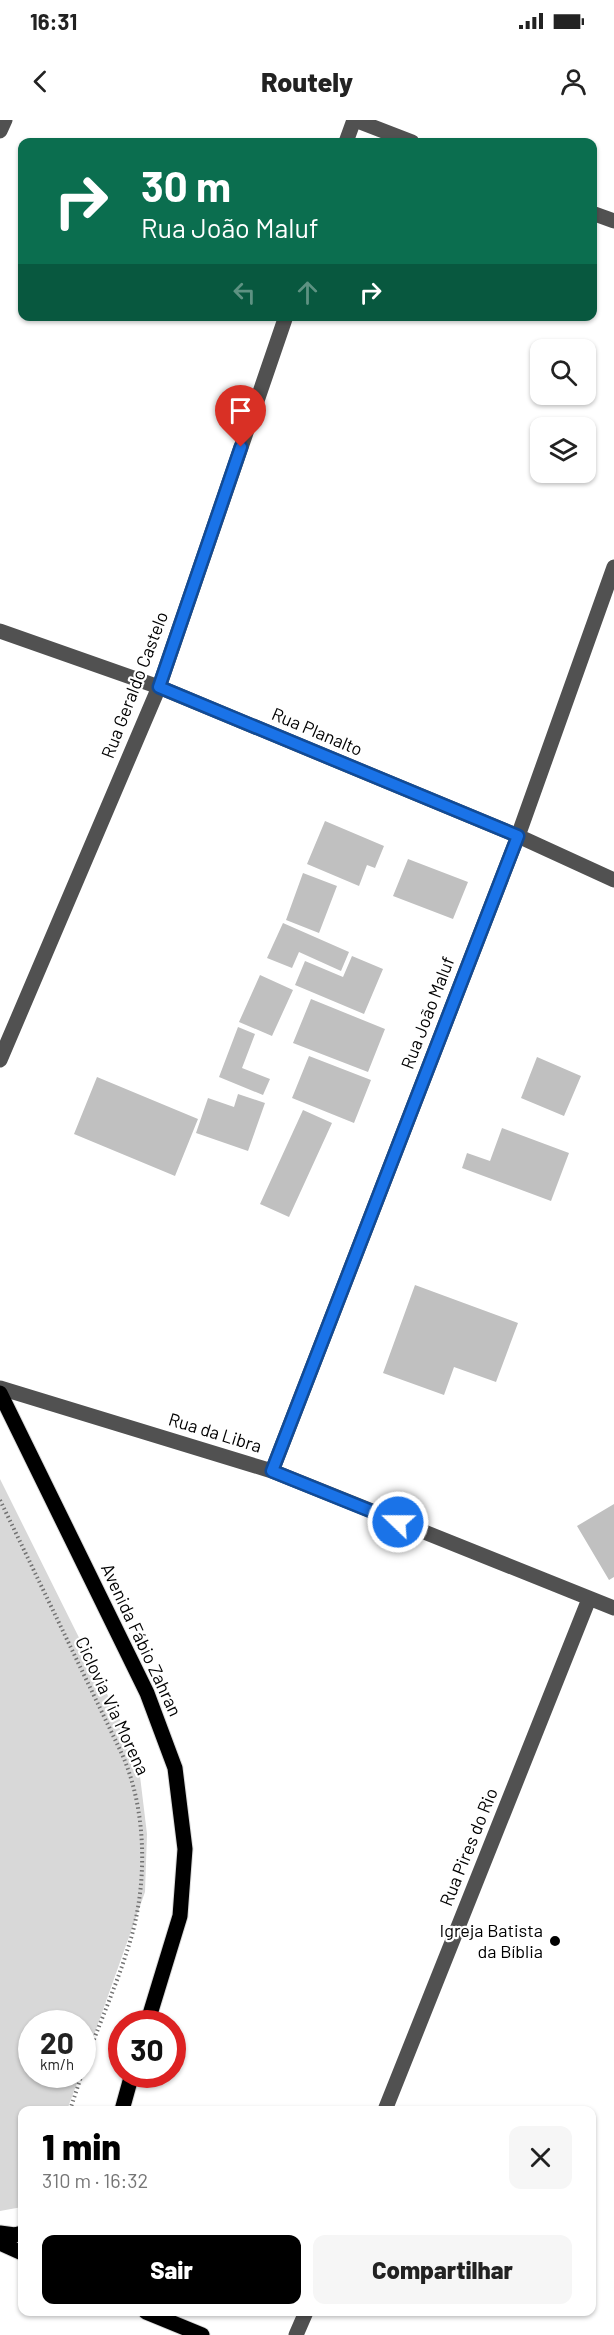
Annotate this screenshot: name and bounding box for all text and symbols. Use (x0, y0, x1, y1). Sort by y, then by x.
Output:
text: 16:31 (30, 8, 77, 34)
icon: back (24, 65, 57, 98)
text: Routely (261, 65, 353, 97)
icon: person (557, 65, 590, 98)
text: 30 m (141, 160, 231, 210)
icon: right (42, 162, 120, 240)
text: Rua João Maluf (141, 211, 319, 243)
icon: left (228, 276, 261, 309)
icon: ahead (291, 276, 324, 309)
icon: right (354, 276, 387, 309)
map controls (530, 339, 596, 483)
button: search (530, 339, 596, 405)
pin (215, 385, 266, 447)
icon: arrive (224, 394, 257, 427)
button: layers (530, 417, 596, 483)
street label: Rua Geraldo Castelo (96, 608, 172, 761)
street label: Rua Planalto (269, 702, 366, 760)
street label: Rua João Maluf (396, 953, 459, 1072)
street label: Rua da Libra (166, 1407, 265, 1457)
position arrow (366, 1490, 430, 1554)
street label: Avenida Fábio Zahran (97, 1560, 187, 1719)
street label: Ciclovia Via Morena (71, 1633, 155, 1778)
street label: Rua Pires do Rio (434, 1784, 502, 1909)
place label: Igreja Batista da Bíblia (440, 1919, 543, 1962)
marker: Igreja Batista da Bíblia (548, 1934, 562, 1948)
speed limit sign: 30 (108, 2010, 186, 2088)
text: 20 (40, 2024, 74, 2060)
text: km/h (40, 2055, 74, 2073)
text: 1 min (42, 2124, 121, 2167)
button: close (509, 2126, 572, 2189)
text: 310 m · 16:32 (42, 2168, 148, 2192)
button: Sair (42, 2235, 301, 2304)
button: Compartilhar (313, 2235, 572, 2304)

